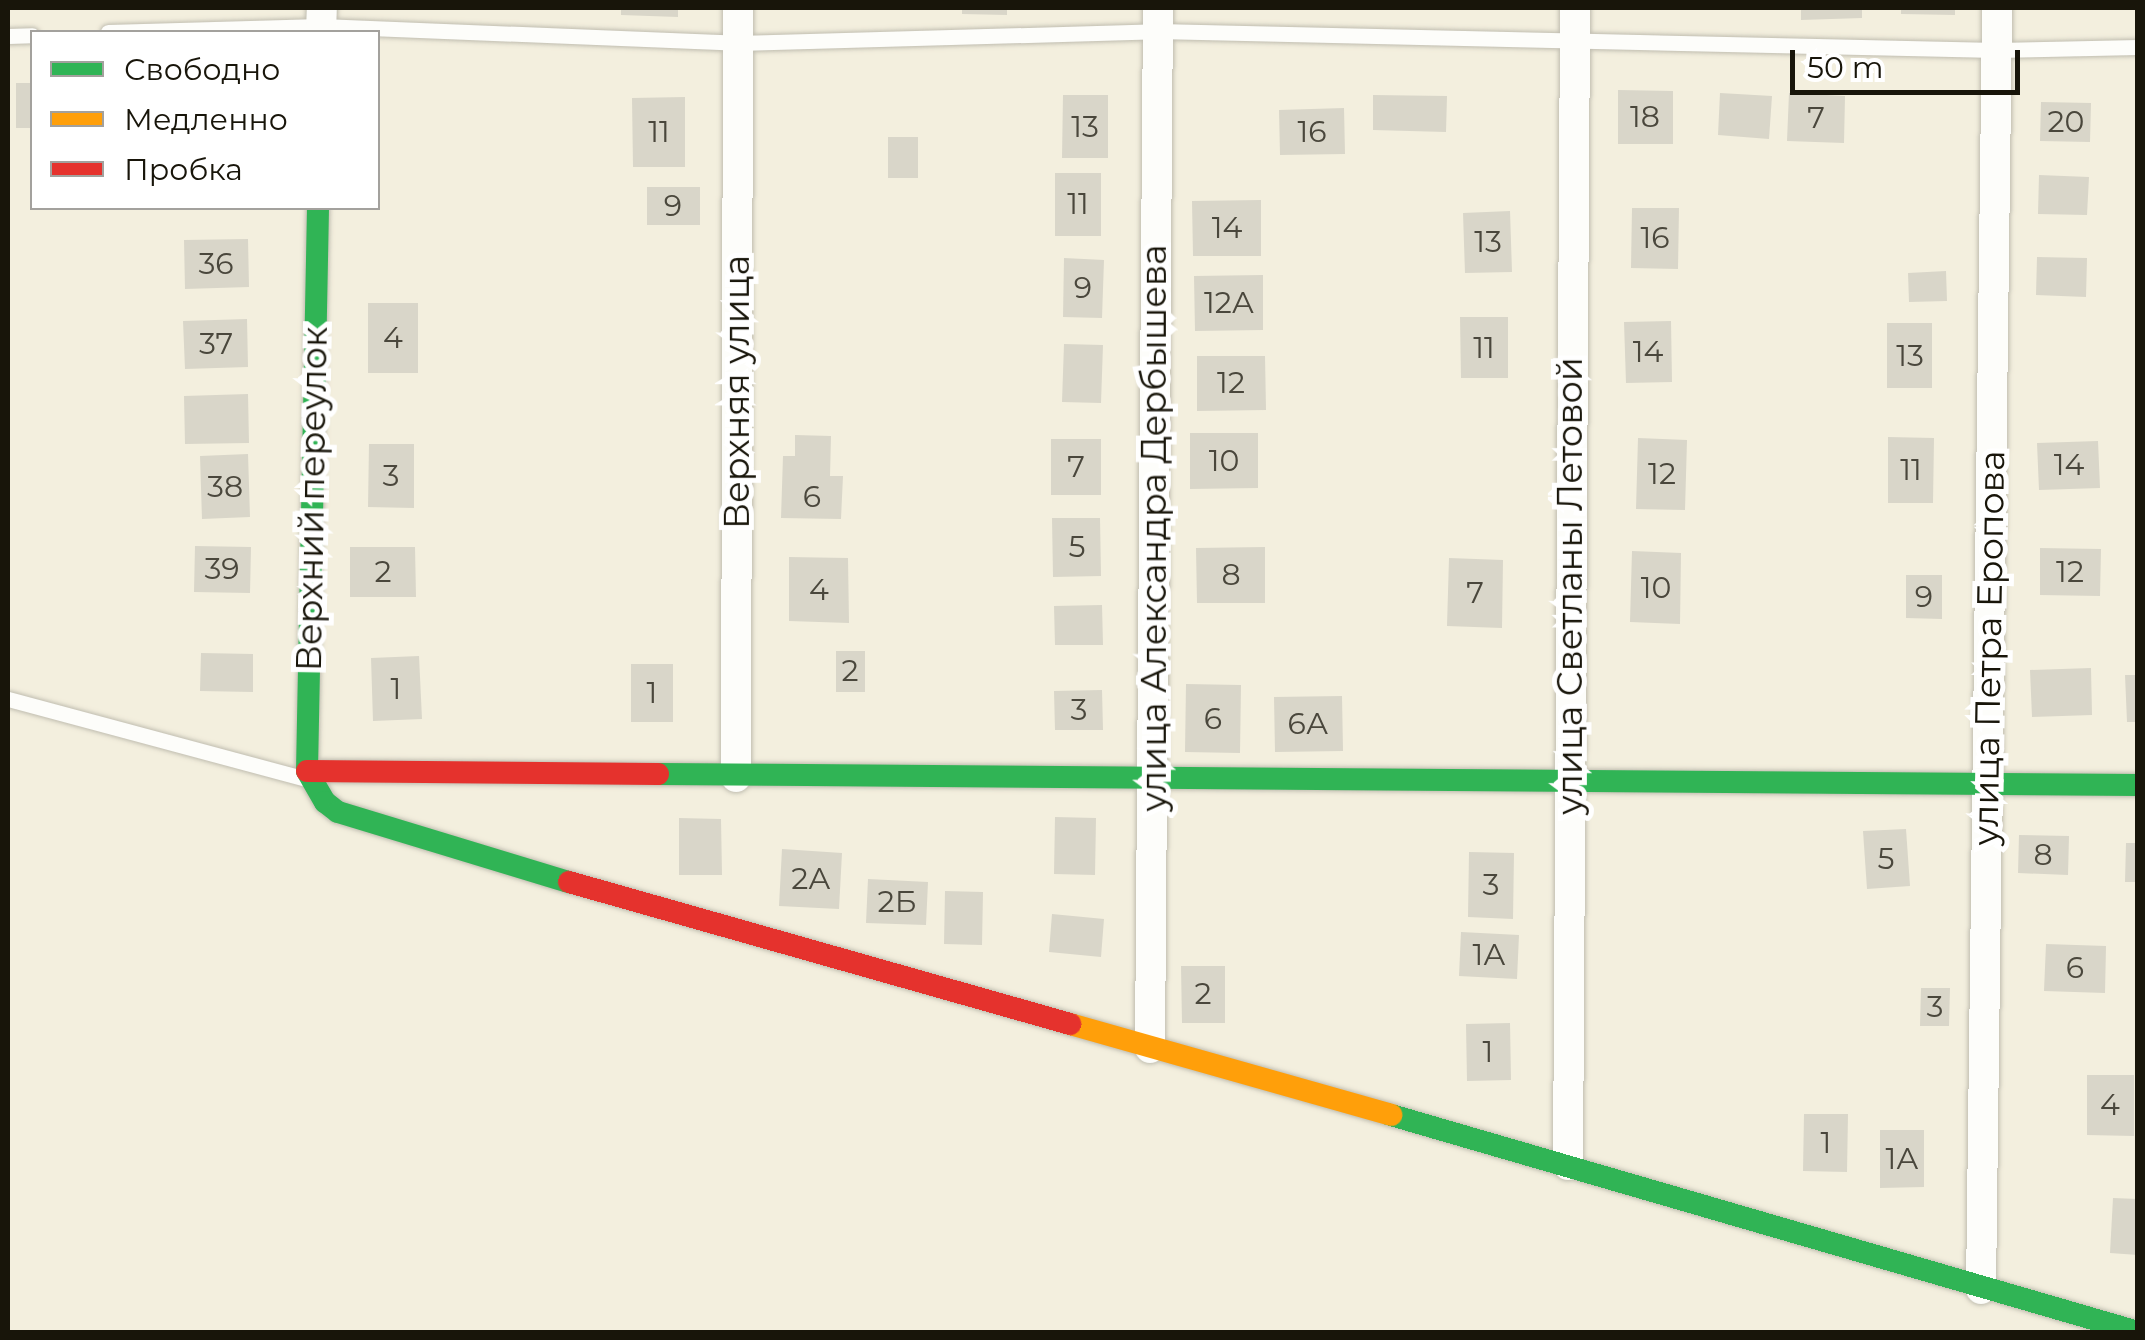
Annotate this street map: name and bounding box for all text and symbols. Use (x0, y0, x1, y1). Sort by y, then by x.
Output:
legend (30, 30, 380, 210)
scale bar (1795, 30, 2025, 92)
text: 50 m (1807, 49, 1884, 86)
text: Свободно (124, 51, 280, 88)
house number: 18 (1630, 99, 1660, 135)
house number: 7 (1807, 100, 1825, 136)
text: Медленно (124, 101, 288, 138)
house number: 20 (2048, 104, 2084, 140)
house number: 13 (1071, 109, 1099, 145)
house number: 11 (648, 114, 670, 150)
house number: 16 (1297, 114, 1327, 150)
text: Пробка (124, 151, 243, 188)
house number: 11 (1067, 186, 1089, 222)
house number: 9 (664, 188, 682, 224)
house number: 14 (1212, 210, 1242, 246)
house number: 16 (1640, 220, 1670, 256)
house number: 13 (1474, 224, 1502, 260)
street label: улица Александра Дербышева (1133, 244, 1175, 812)
house number: 36 (198, 246, 234, 282)
street label: Верхняя улица (716, 255, 758, 529)
house number: 9 (1074, 270, 1092, 306)
house number: 12А (1204, 285, 1254, 321)
house number: 4 (383, 320, 403, 356)
house number: 37 (199, 326, 233, 362)
street label: Верхний переулок (288, 326, 336, 672)
house number: 11 (1473, 330, 1495, 366)
house number: 14 (1633, 334, 1663, 370)
house number: 13 (1896, 338, 1924, 374)
street label: улица Светланы Летовой (1549, 357, 1591, 815)
house number: 12 (1217, 365, 1245, 401)
house number: 10 (1209, 443, 1239, 479)
house number: 14 (2054, 447, 2084, 483)
house number: 7 (1067, 449, 1085, 485)
street label: улица Петра Еропова (1965, 450, 2013, 846)
house number: 11 (1900, 452, 1922, 488)
house number: 12 (1648, 456, 1676, 492)
house number: 3 (383, 458, 399, 494)
house number: 38 (207, 469, 243, 505)
house number: 6 (803, 479, 821, 515)
house number: 5 (1069, 529, 1085, 565)
house number: 39 (204, 551, 240, 587)
house number: 2 (374, 554, 392, 590)
house number: 12 (2056, 554, 2084, 590)
house number: 8 (1221, 557, 1241, 593)
house number: 10 (1641, 570, 1671, 606)
house number: 4 (809, 572, 829, 608)
house number: 7 (1466, 575, 1484, 611)
house number: 9 (1915, 579, 1933, 615)
house number: 2 (841, 653, 859, 689)
house number: 1 (391, 671, 401, 707)
house number: 1 (647, 675, 657, 711)
house number: 3 (1071, 692, 1087, 728)
house number: 6 (1204, 701, 1222, 737)
house number: 6А (1288, 706, 1328, 742)
house number: 8 (2033, 837, 2053, 873)
house number: 5 (1878, 841, 1894, 877)
house number: 2А (791, 861, 831, 897)
house number: 3 (1483, 867, 1499, 903)
house number: 2Б (878, 884, 916, 920)
house number: 1А (1472, 937, 1506, 973)
house number: 6 (2066, 950, 2084, 986)
house number: 2 (1194, 976, 1212, 1012)
house number: 3 (1927, 989, 1943, 1025)
house number: 1 (1483, 1034, 1493, 1070)
house number: 4 (2100, 1087, 2120, 1123)
house number: 1 (1821, 1125, 1831, 1161)
house number: 1А (1885, 1141, 1919, 1177)

